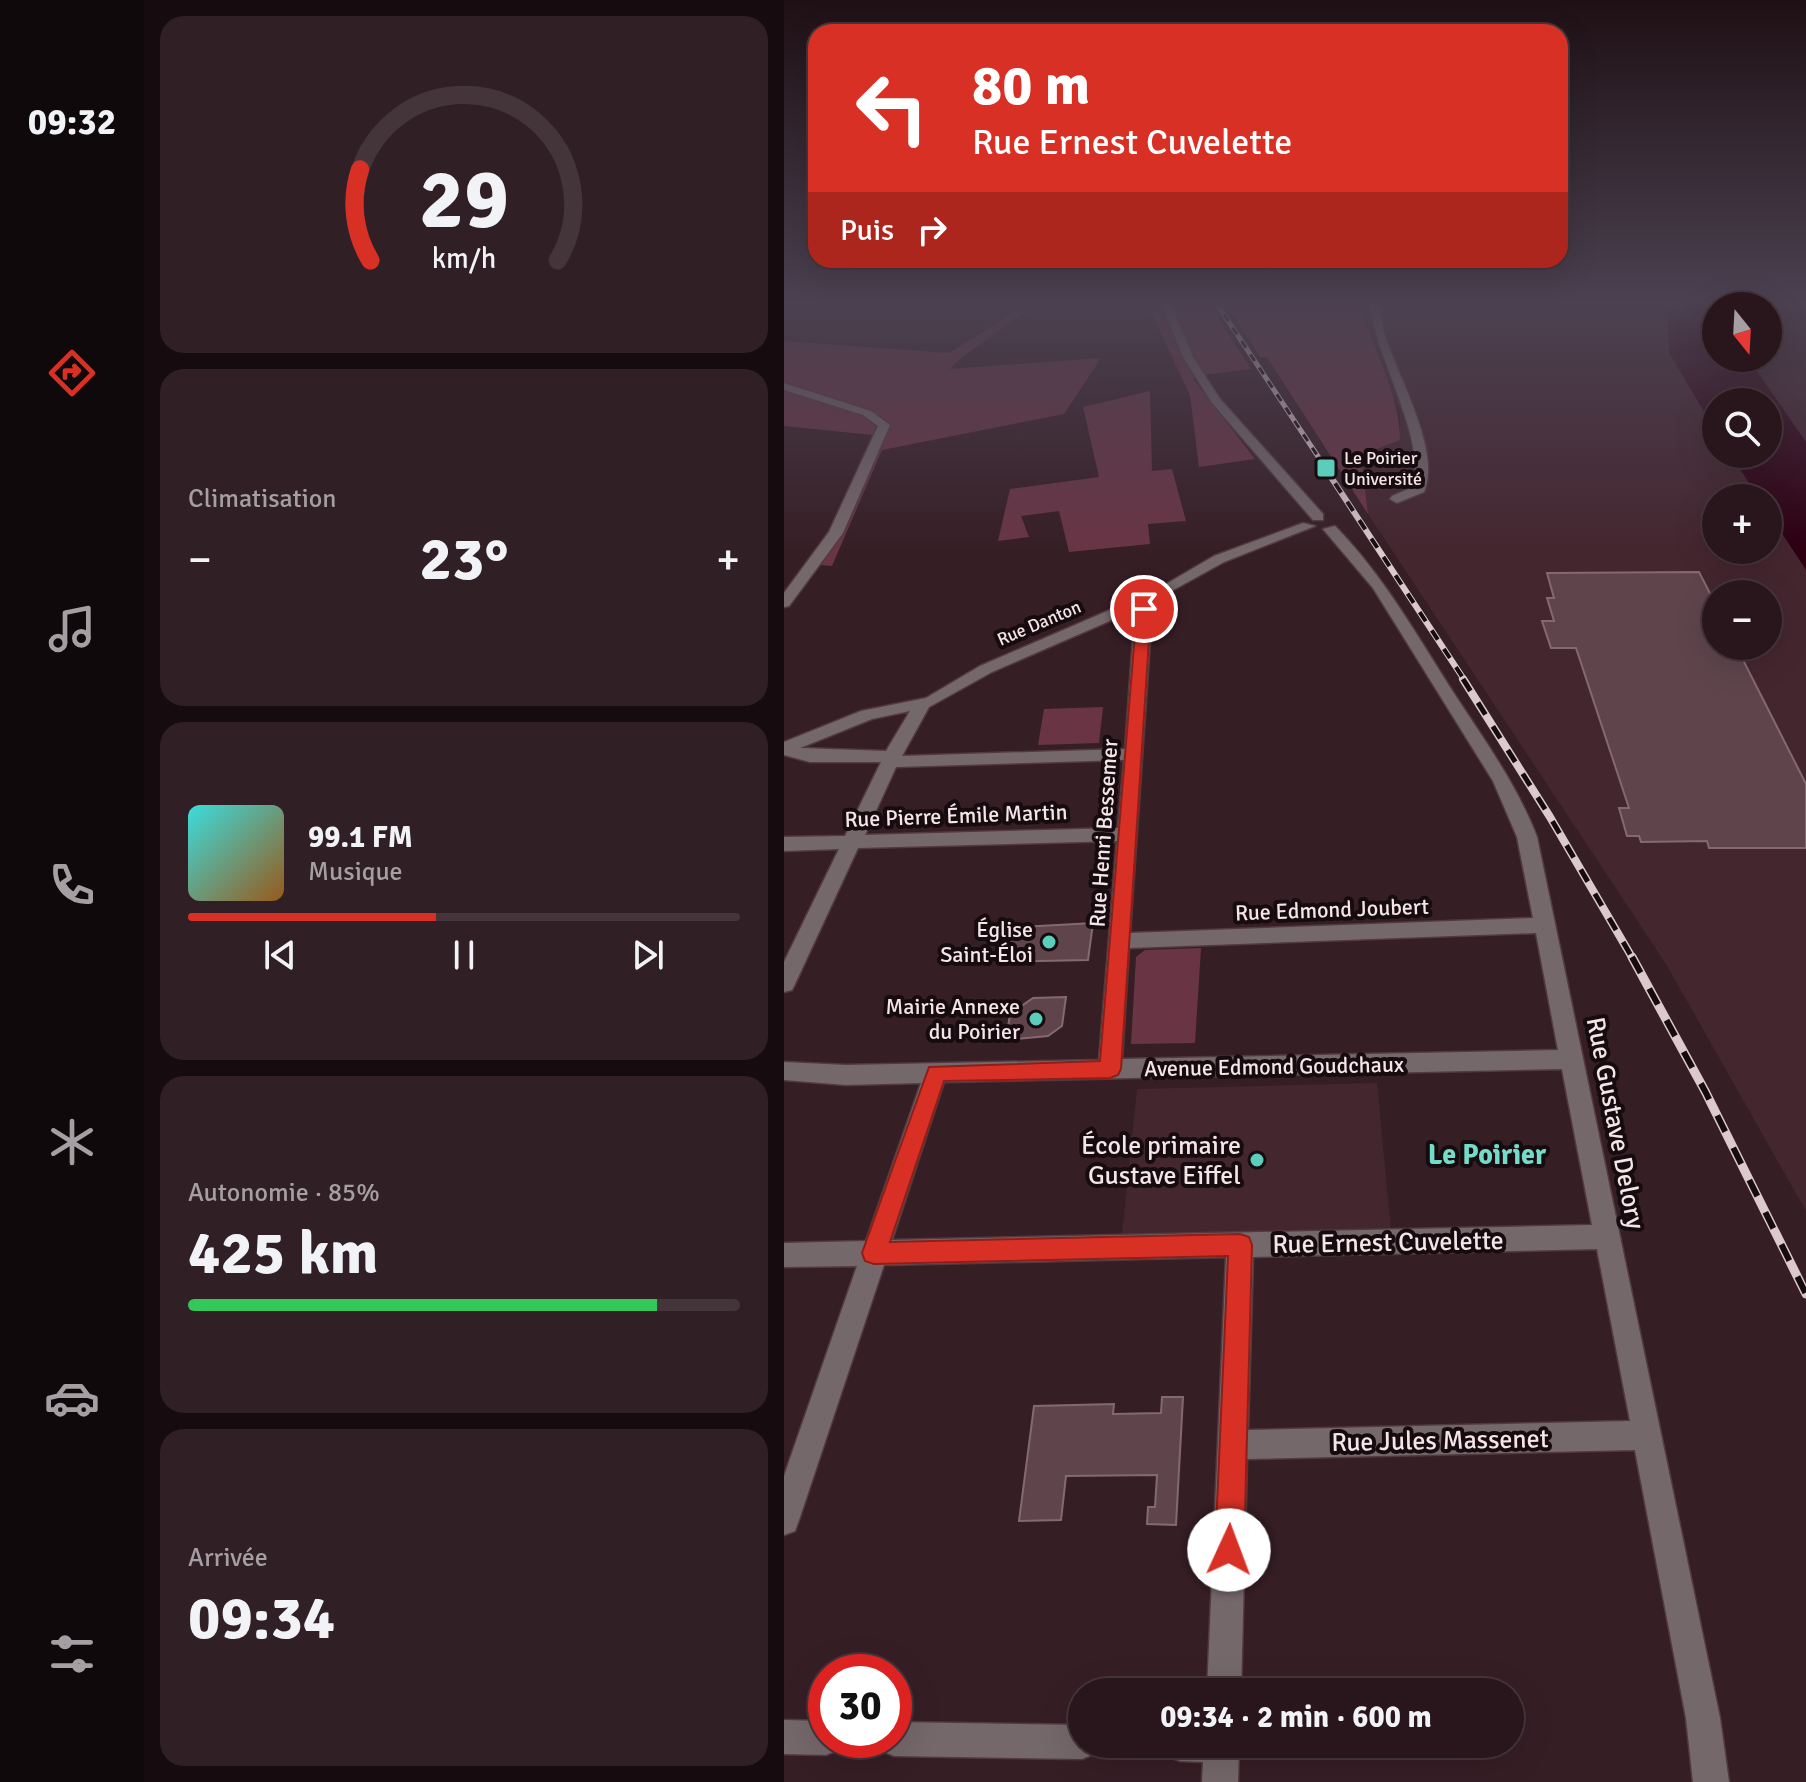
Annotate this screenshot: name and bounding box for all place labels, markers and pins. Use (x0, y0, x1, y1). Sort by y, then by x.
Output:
place label: Le Poirier Université (1344, 447, 1422, 490)
marker: Le Poirier Université (1315, 457, 1337, 479)
pin (1110, 575, 1178, 643)
place label: Église Saint-Éloi (940, 916, 1033, 968)
marker: Église Saint-Éloi (1040, 933, 1058, 951)
place label: Mairie Annexe du Poirier (886, 993, 1020, 1045)
marker: Mairie Annexe du Poirier (1027, 1010, 1045, 1028)
place label: École primaire Gustave Eiffel (1081, 1130, 1241, 1192)
marker: École primaire Gustave Eiffel (1248, 1151, 1266, 1169)

